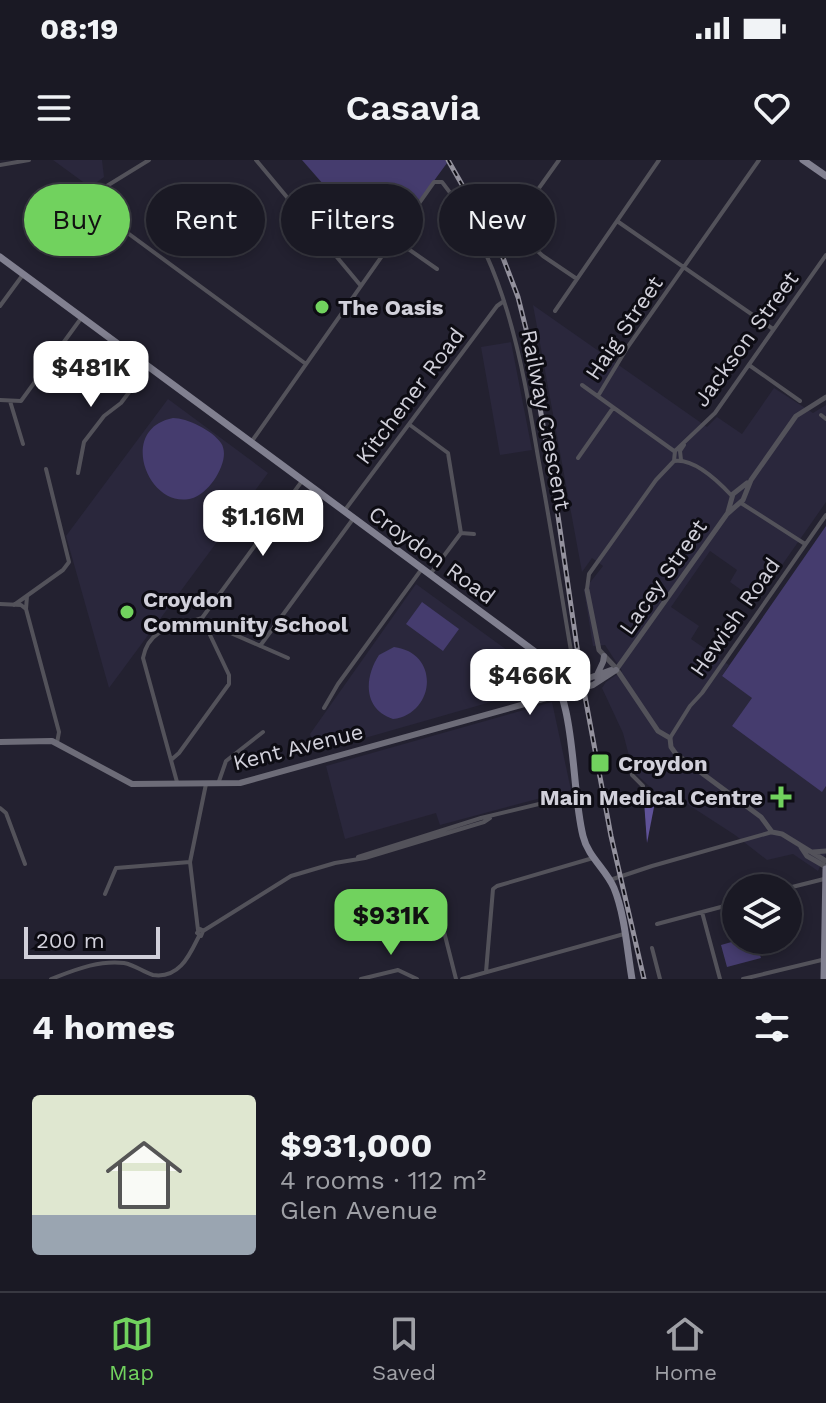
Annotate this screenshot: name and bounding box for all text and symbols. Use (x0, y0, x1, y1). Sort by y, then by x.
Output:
text: 08:19 (40, 11, 119, 46)
icon: menu (32, 86, 76, 130)
icon: heart (750, 86, 794, 130)
text: Casavia (346, 87, 480, 129)
chip: Buy (24, 184, 130, 256)
chip: Rent (146, 184, 265, 256)
chip: Filters (281, 184, 423, 256)
chip: New (439, 184, 555, 256)
street label: Jackson Street (689, 266, 803, 412)
street label: Haig Street (580, 271, 668, 385)
place label: The Oasis (338, 295, 444, 320)
marker: The Oasis (313, 298, 331, 316)
street label: Kitchener Road (351, 323, 469, 469)
street label: Railway Crescent (516, 328, 576, 512)
pin: $481K (35, 341, 147, 409)
text: $481K (52, 352, 131, 382)
pin: $1.16M (198, 490, 328, 558)
text: $1.16M (221, 501, 305, 531)
street label: Croydon Road (364, 501, 500, 609)
street label: Lacey Street (614, 515, 712, 639)
street label: Hewish Road (685, 553, 785, 681)
place label: Croydon Community School (143, 587, 349, 637)
marker: Croydon Community School (118, 603, 136, 621)
pin: $466K (474, 649, 586, 717)
text: $466K (488, 660, 572, 690)
street label: Kent Avenue (230, 719, 366, 775)
place label: Croydon (618, 751, 708, 776)
marker: Croydon (589, 752, 611, 774)
place label: Main Medical Centre (540, 785, 763, 810)
marker: Main Medical Centre (770, 786, 792, 808)
map controls (722, 874, 802, 954)
button: layers (722, 874, 802, 954)
pin: $931K (335, 889, 447, 957)
text: $931K (352, 900, 430, 930)
scale bar (24, 923, 160, 959)
text: 200 m (36, 928, 105, 953)
icon: filters (750, 1005, 794, 1049)
text: 4 homes (32, 1007, 175, 1047)
text: $931,000 (280, 1125, 433, 1165)
icon: home (96, 1127, 192, 1223)
text: 4 rooms · 112 m² (280, 1165, 486, 1195)
text: Glen Avenue (280, 1195, 438, 1225)
tab: Map (109, 1312, 154, 1385)
tab: Saved (372, 1312, 436, 1385)
tab: Home (654, 1312, 717, 1385)

